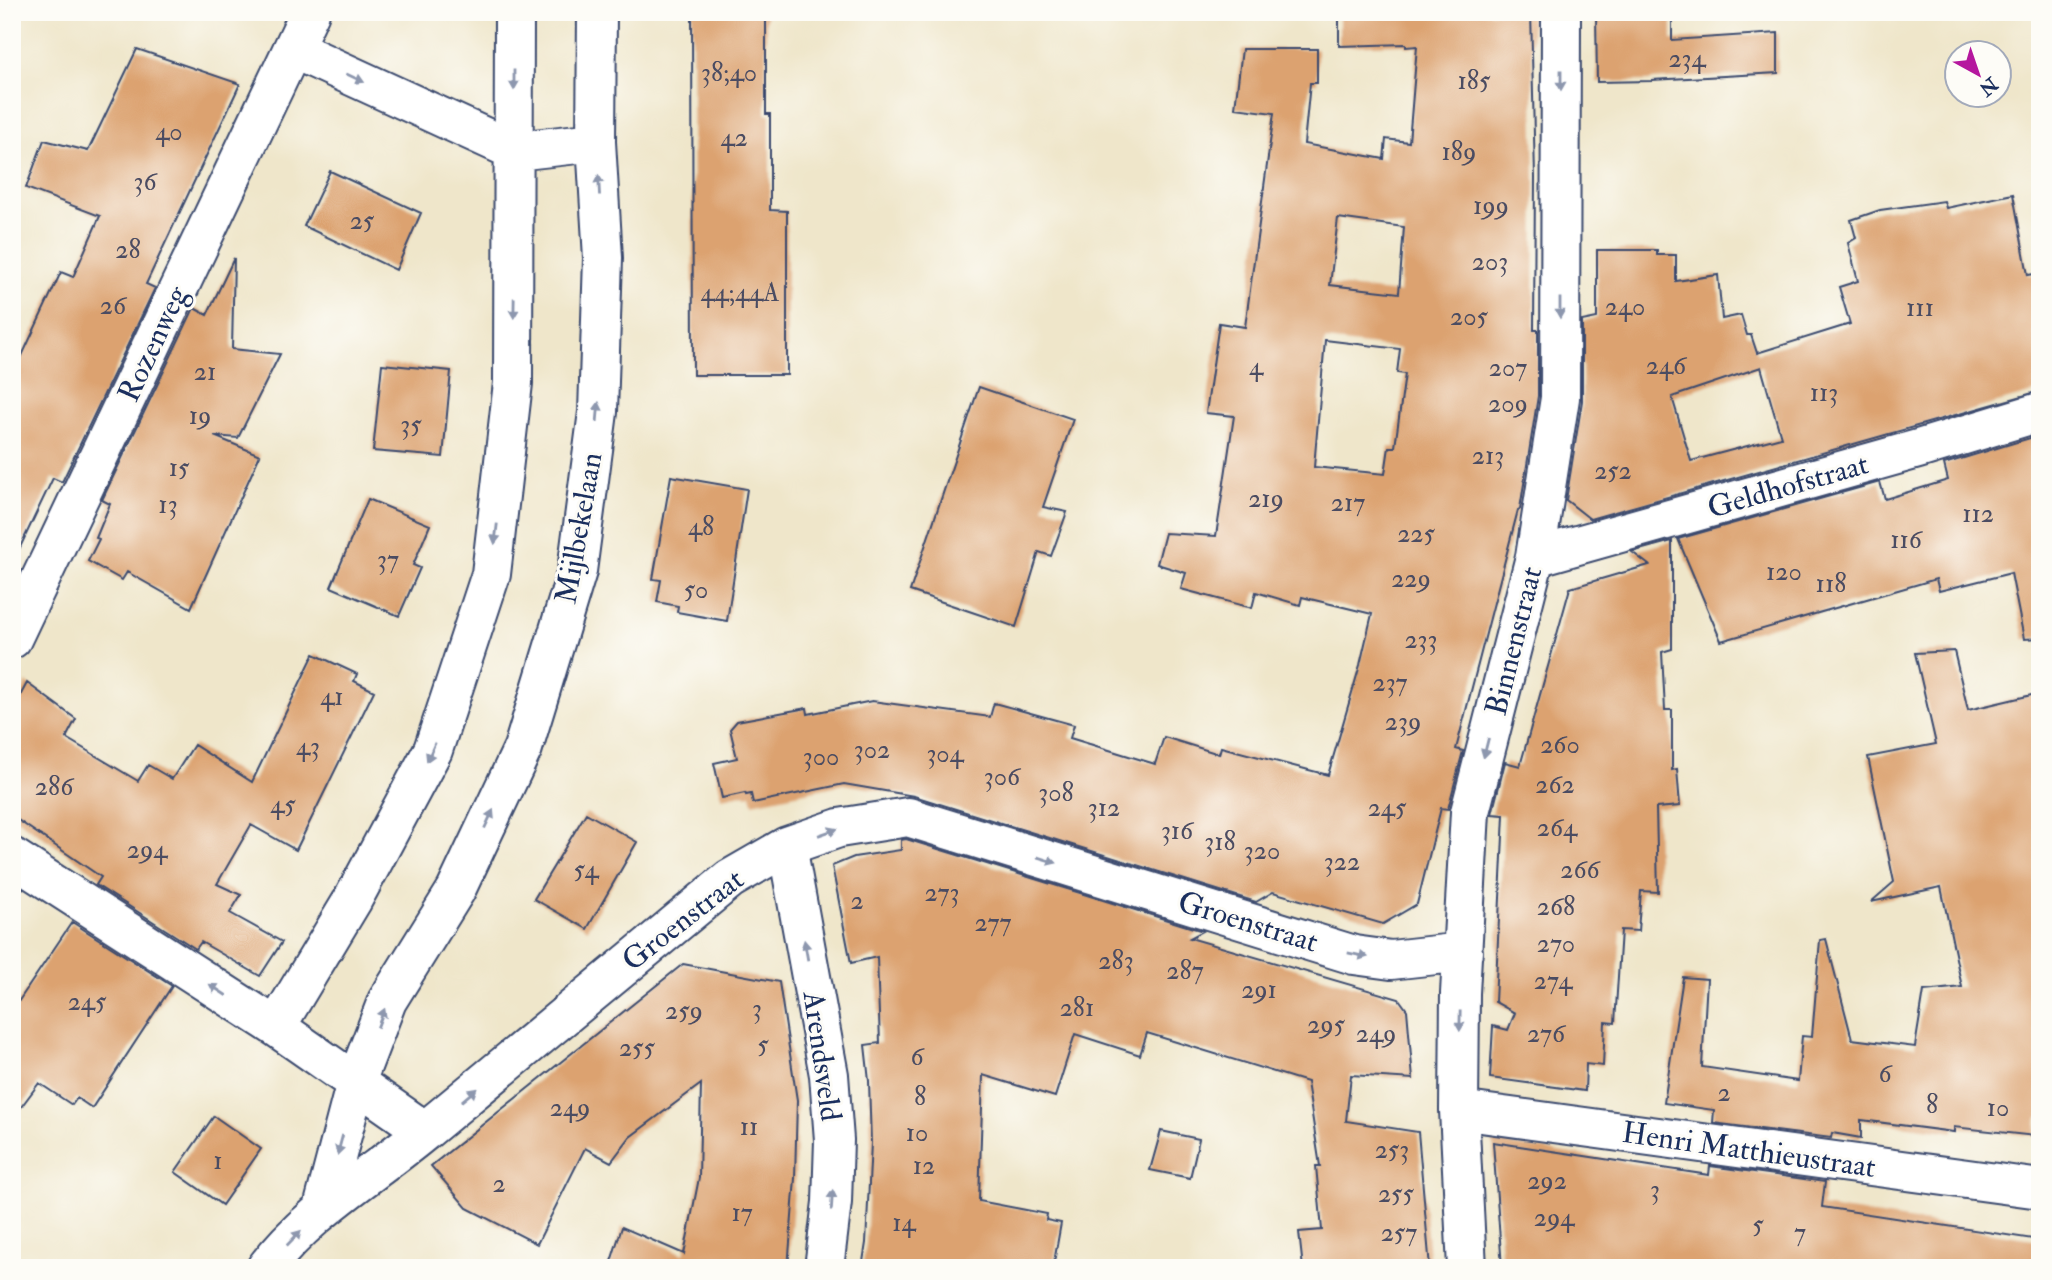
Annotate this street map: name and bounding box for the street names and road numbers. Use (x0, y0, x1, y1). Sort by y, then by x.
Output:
street label: Rozenweg (110, 279, 196, 408)
street label: Geldhofstraat (1703, 445, 1873, 527)
street label: Mijlbekelaan (548, 450, 610, 606)
street label: Binnenstraat (1478, 563, 1550, 719)
street label: Groenstraat (615, 861, 751, 979)
street label: Groenstraat (1174, 883, 1323, 961)
street label: Arendsveld (794, 988, 849, 1123)
street label: Henri Matthieustraat (1620, 1114, 1878, 1186)

